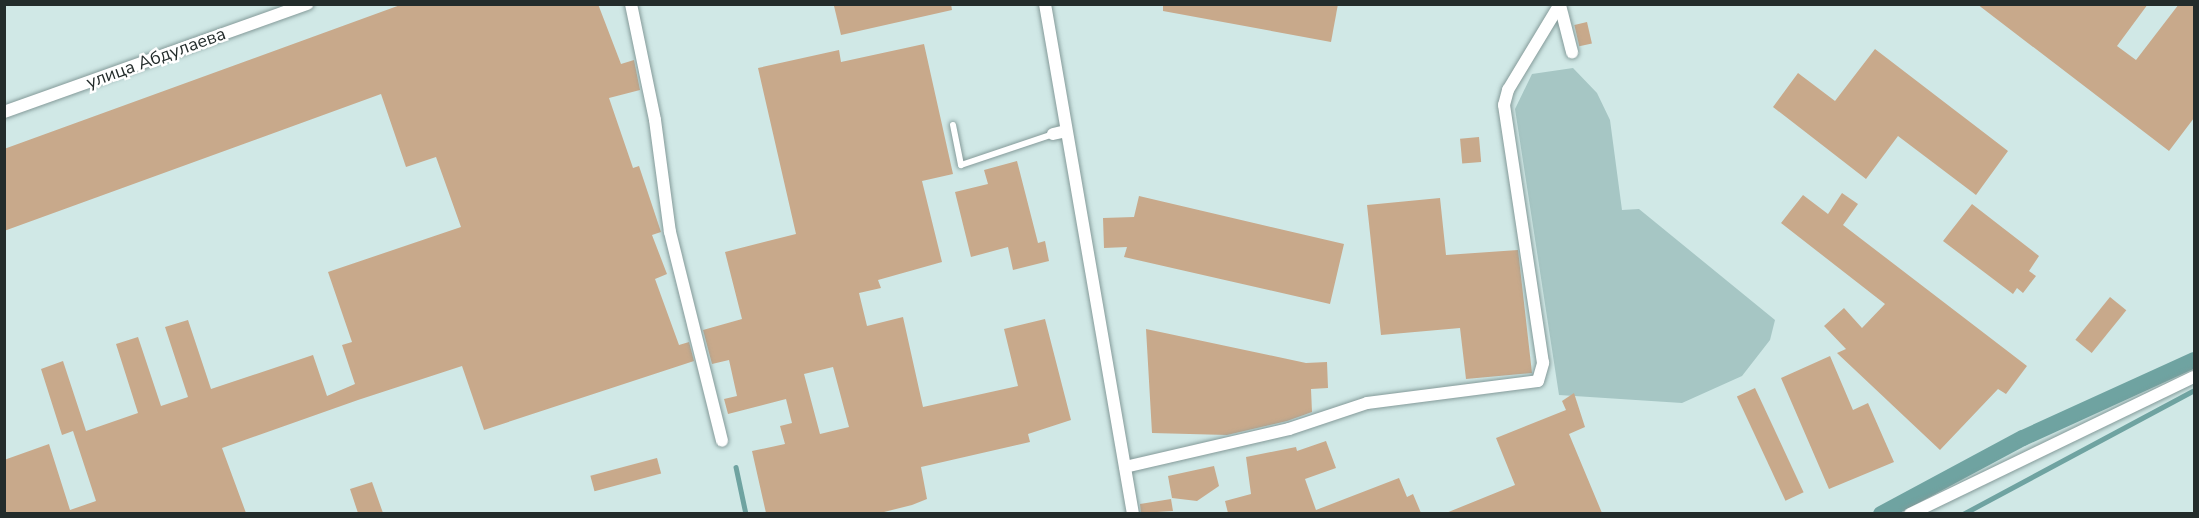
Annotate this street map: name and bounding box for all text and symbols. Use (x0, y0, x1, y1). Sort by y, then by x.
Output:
street label: улица Абдулаева (83, 23, 229, 93)

